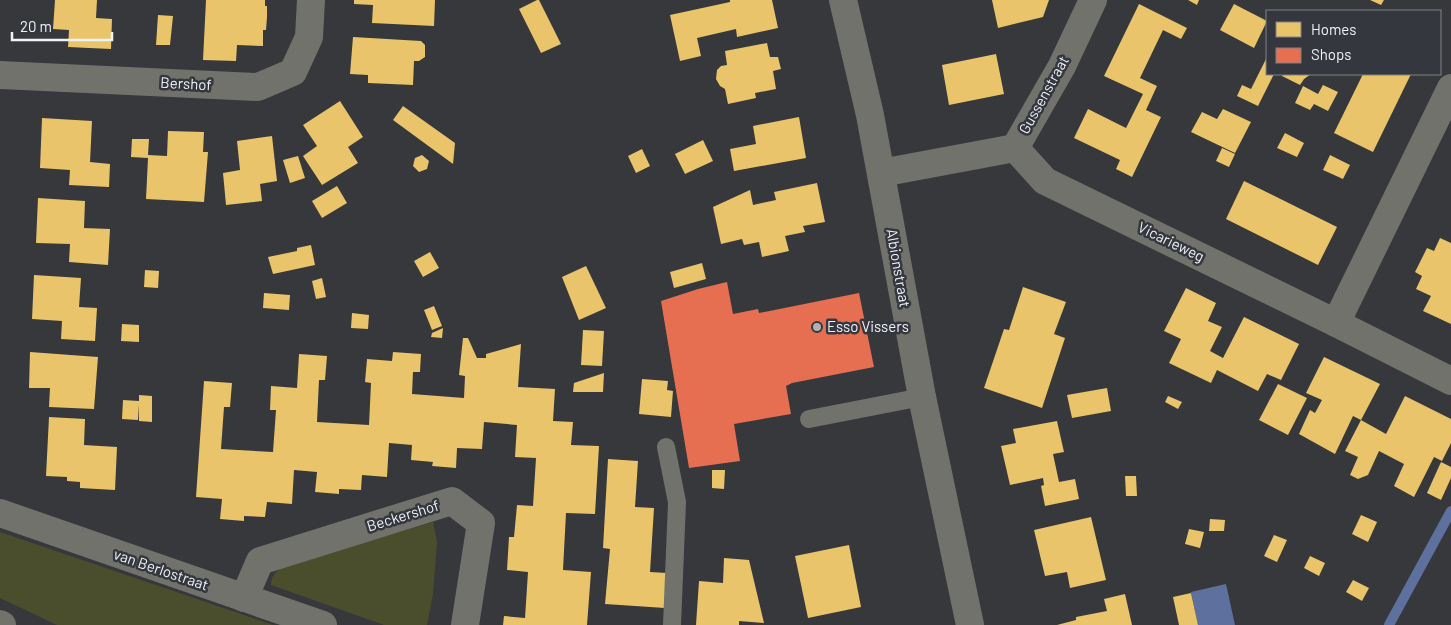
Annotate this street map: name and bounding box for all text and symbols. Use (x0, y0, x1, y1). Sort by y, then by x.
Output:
scale bar (12, 10, 112, 42)
legend (1266, 10, 1441, 75)
text: 20 m (20, 17, 52, 35)
text: Homes (1311, 20, 1356, 38)
text: Shops (1311, 45, 1351, 63)
street label: Gussenstraat (1014, 52, 1072, 137)
street label: Bershof (160, 73, 212, 93)
street label: Vicarieweg (1135, 217, 1208, 265)
street label: Albionstraat (883, 227, 915, 309)
place label: Esso Vissers (827, 317, 909, 335)
marker: Esso Vissers (811, 321, 823, 333)
street label: Beckershof (364, 496, 441, 535)
street label: van Berlostraat (112, 544, 211, 594)

